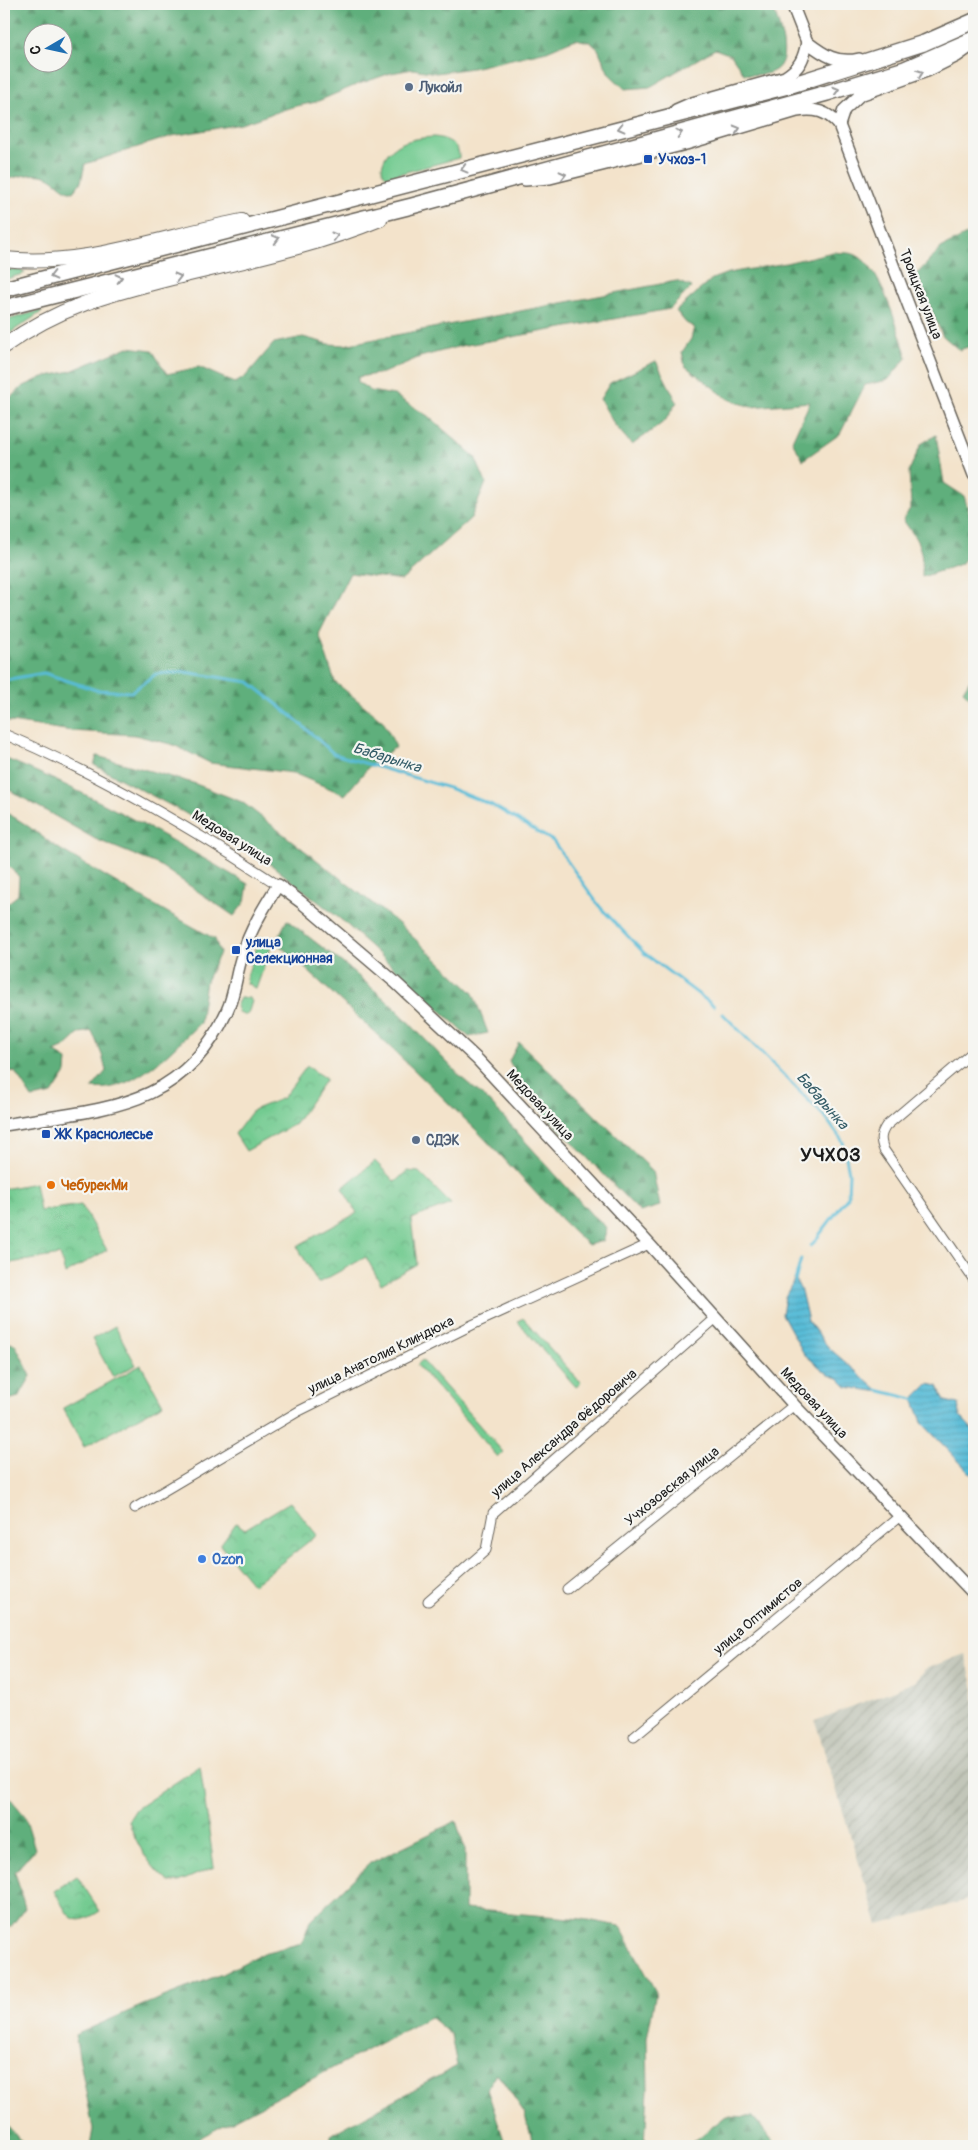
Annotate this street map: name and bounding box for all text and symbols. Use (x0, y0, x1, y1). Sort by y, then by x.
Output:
north arrow (22, 22, 72, 72)
text: С (27, 44, 45, 56)
one-way arrow (915, 69, 924, 79)
place label: Лукойл (418, 79, 462, 96)
marker: Лукойл (403, 81, 415, 93)
one-way arrow (831, 86, 840, 96)
one-way arrow (618, 123, 626, 133)
one-way arrow (732, 125, 740, 135)
one-way arrow (675, 128, 684, 139)
place label: Учхоз-1 (658, 151, 706, 168)
marker: Учхоз-1 (642, 153, 654, 165)
one-way arrow (459, 163, 468, 174)
one-way arrow (558, 170, 567, 181)
one-way arrow (331, 231, 340, 242)
one-way arrow (272, 234, 281, 245)
street label: Троицкая улица (896, 247, 946, 341)
one-way arrow (48, 270, 57, 281)
one-way arrow (173, 272, 182, 283)
one-way arrow (114, 273, 123, 284)
water label: Бабарынка (351, 739, 424, 778)
street label: Медовая улица (189, 807, 275, 869)
place label: улица Селекционная (245, 934, 333, 967)
marker: улица Селекционная (230, 944, 242, 956)
street label: Медовая улица (503, 1066, 577, 1144)
water label: Бабарынка (792, 1068, 853, 1134)
place label: ЖК Краснолесье (53, 1126, 154, 1143)
marker: ЖК Краснолесье (40, 1128, 52, 1140)
place label: СДЭК (426, 1132, 460, 1149)
marker: СДЭК (410, 1134, 422, 1146)
district label: УЧХОЗ (800, 1143, 862, 1167)
place label: ЧебурекМи (61, 1177, 128, 1194)
marker: ЧебурекМи (45, 1179, 57, 1191)
street label: улица Анатолия Клиндюка (305, 1312, 457, 1398)
street label: Медовая улица (777, 1364, 851, 1442)
street label: улица Александра Фёдоровича (487, 1365, 640, 1502)
street label: Учхозовская улица (621, 1443, 723, 1529)
place label: Ozon (212, 1551, 244, 1568)
marker: Ozon (196, 1553, 208, 1565)
street label: улица Оптимистов (709, 1574, 806, 1659)

